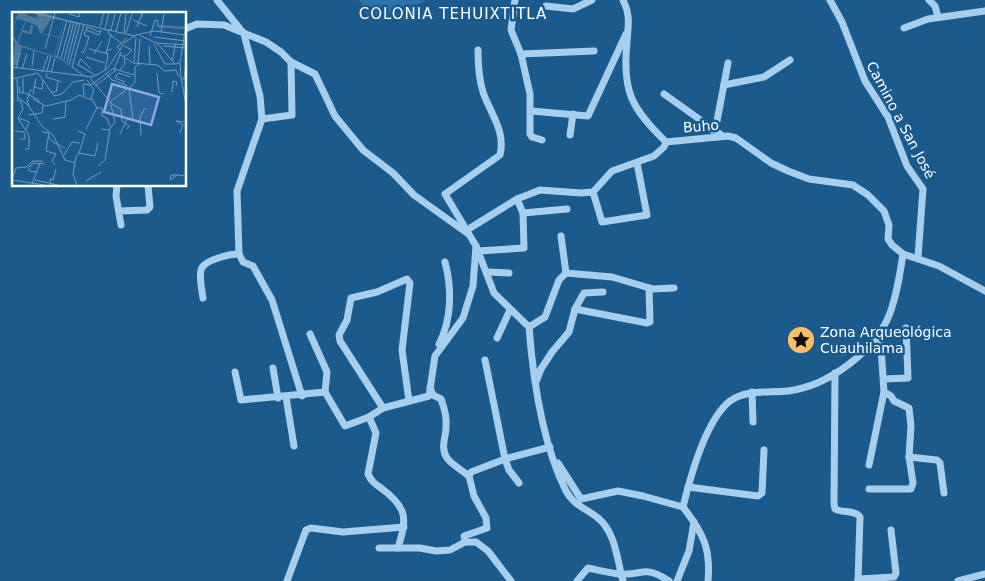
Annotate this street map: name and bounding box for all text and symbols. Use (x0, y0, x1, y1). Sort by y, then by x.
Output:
district label: COLONIA TEHUIXTITLA (359, 5, 547, 23)
inset map (12, 12, 186, 186)
street label: Camino a San José (863, 59, 939, 181)
street label: Buho (682, 116, 720, 136)
place label: Zona Arqueológica Cuauhilama (820, 324, 952, 356)
place icon: Zona Arqueológica Cuauhilama (786, 325, 816, 355)

